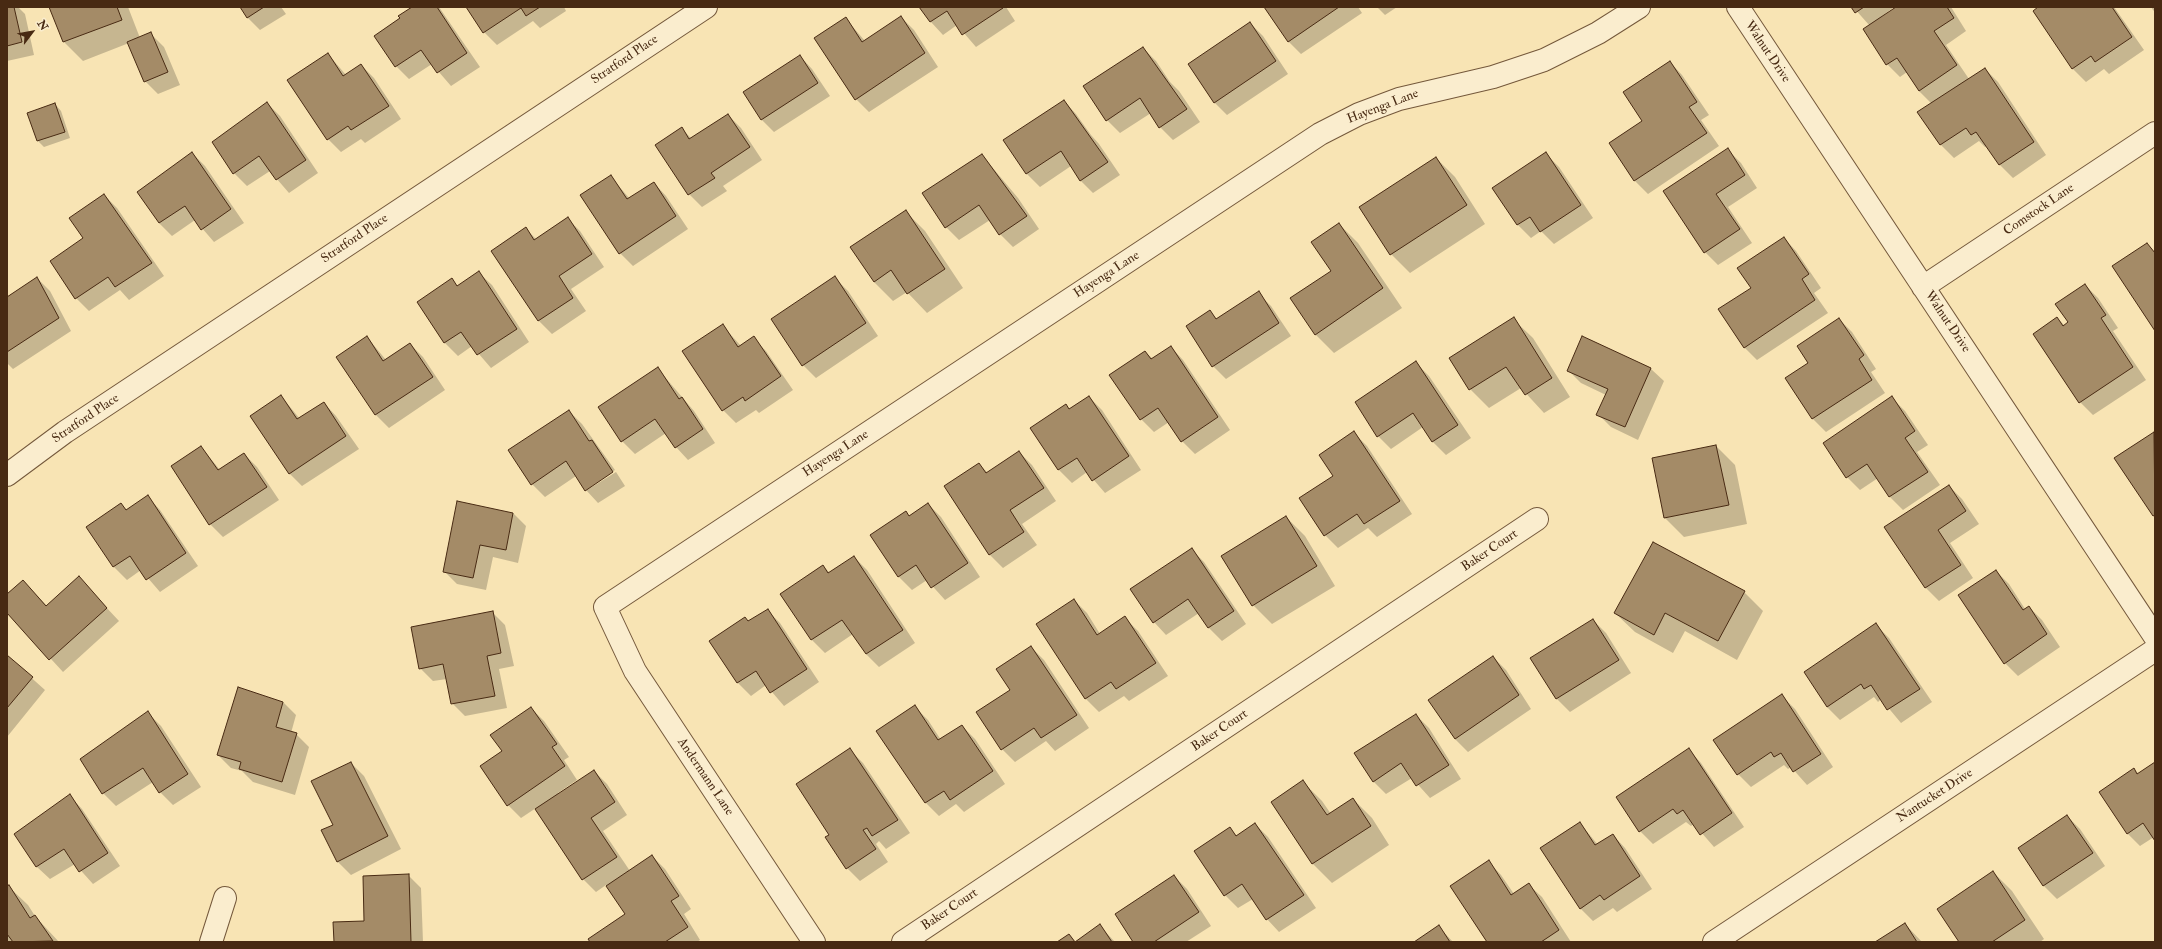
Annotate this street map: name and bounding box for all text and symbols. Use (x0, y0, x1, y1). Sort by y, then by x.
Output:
north arrow (12, 12, 52, 52)
text: N (34, 18, 51, 33)
street label: Walnut Drive (1741, 18, 1793, 86)
street label: Stratford Place (589, 32, 661, 88)
street label: Hayenga Lane (1345, 86, 1421, 128)
street label: Comstock Lane (2001, 181, 2077, 239)
street label: Stratford Place (319, 211, 391, 267)
street label: Hayenga Lane (1071, 248, 1143, 302)
street label: Walnut Drive (1921, 288, 1973, 356)
street label: Stratford Place (50, 391, 122, 447)
street label: Hayenga Lane (800, 427, 872, 481)
street label: Baker Court (1459, 527, 1521, 575)
street label: Baker Court (1189, 707, 1251, 755)
street label: Andermann Lane (673, 735, 737, 819)
street label: Nantucket Drive (1894, 766, 1976, 826)
street label: Baker Court (919, 886, 981, 934)

